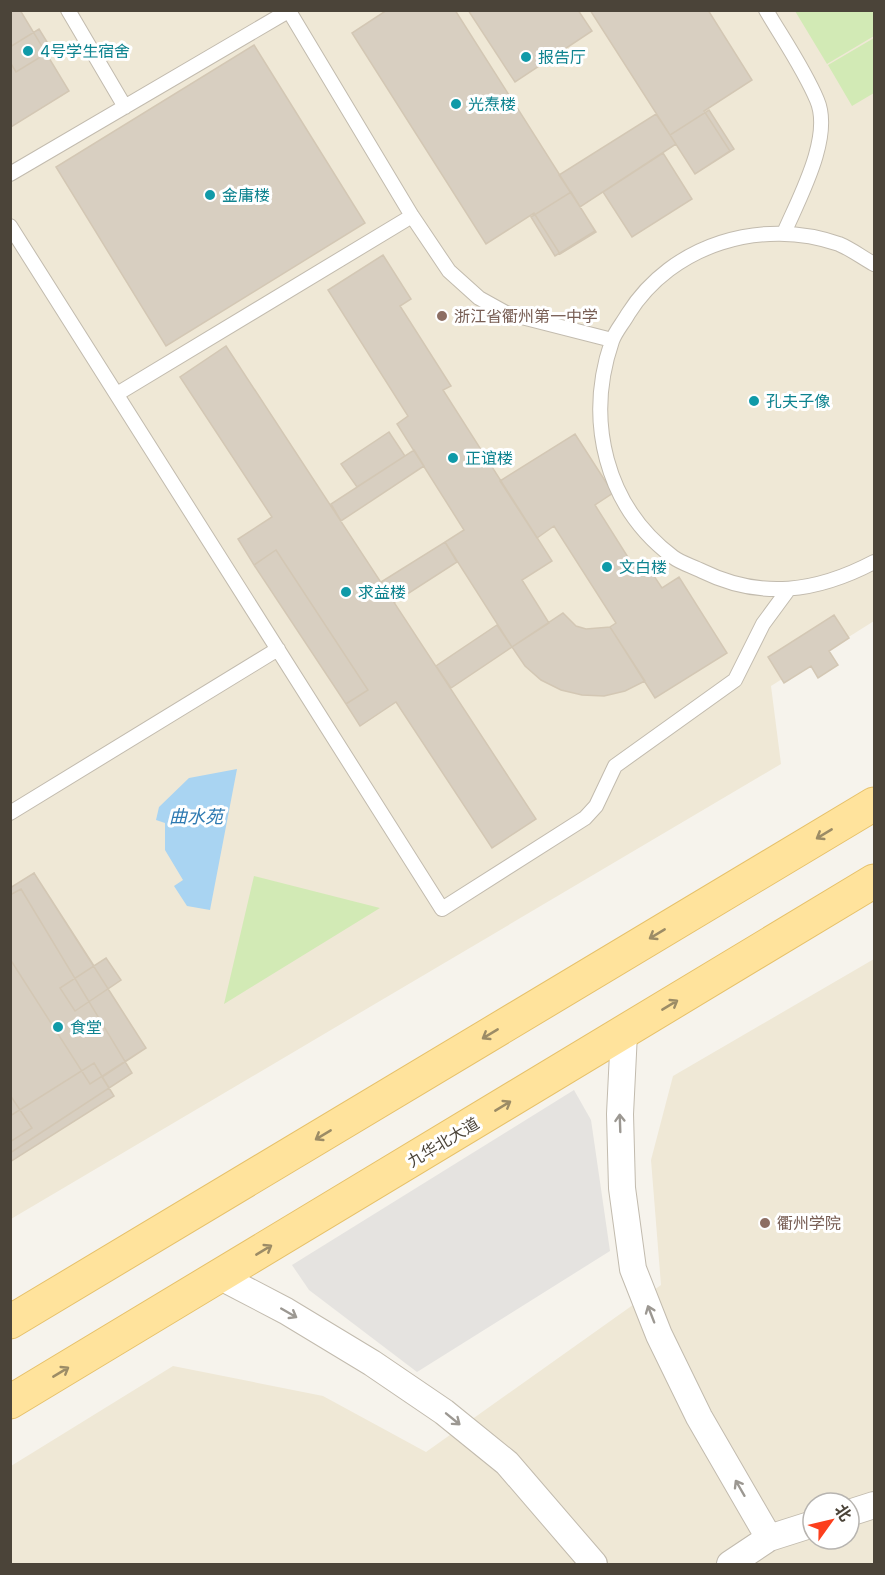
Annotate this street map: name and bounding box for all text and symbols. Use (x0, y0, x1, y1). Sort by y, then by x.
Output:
place label: 4号学生宿舍 (40, 41, 130, 61)
marker: 4号学生宿舍 (21, 44, 35, 58)
place label: 报告厅 (538, 47, 586, 67)
marker: 报告厅 (519, 50, 533, 64)
place label: 光焘楼 (468, 94, 516, 114)
marker: 光焘楼 (449, 97, 463, 111)
place label: 金庸楼 (222, 185, 270, 205)
marker: 金庸楼 (203, 188, 217, 202)
place label: 浙江省衢州第一中学 (454, 306, 598, 326)
marker: 浙江省衢州第一中学 (435, 309, 449, 323)
place label: 孔夫子像 (766, 391, 830, 411)
marker: 孔夫子像 (747, 394, 761, 408)
place label: 正谊楼 (465, 448, 513, 468)
marker: 正谊楼 (446, 451, 460, 465)
place label: 文白楼 (619, 557, 667, 577)
marker: 文白楼 (600, 560, 614, 574)
place label: 求益楼 (358, 582, 406, 602)
marker: 求益楼 (339, 585, 353, 599)
water label: 曲水苑 (169, 806, 226, 827)
one-way arrow (816, 828, 833, 840)
one-way arrow (649, 929, 666, 941)
one-way arrow (661, 999, 678, 1011)
place label: 食堂 (70, 1017, 102, 1037)
marker: 食堂 (51, 1020, 65, 1034)
one-way arrow (482, 1029, 499, 1041)
one-way arrow (494, 1099, 511, 1111)
street label: 九华北大道 (404, 1113, 482, 1171)
one-way arrow (615, 1114, 626, 1134)
one-way arrow (314, 1129, 331, 1141)
place label: 衢州学院 (777, 1213, 841, 1233)
marker: 衢州学院 (758, 1216, 772, 1230)
one-way arrow (255, 1243, 272, 1255)
one-way arrow (645, 1306, 656, 1324)
one-way arrow (280, 1308, 298, 1319)
one-way arrow (52, 1365, 69, 1377)
one-way arrow (445, 1413, 461, 1426)
one-way arrow (734, 1480, 746, 1497)
north arrow (801, 1491, 861, 1551)
text: 北 (831, 1500, 856, 1525)

